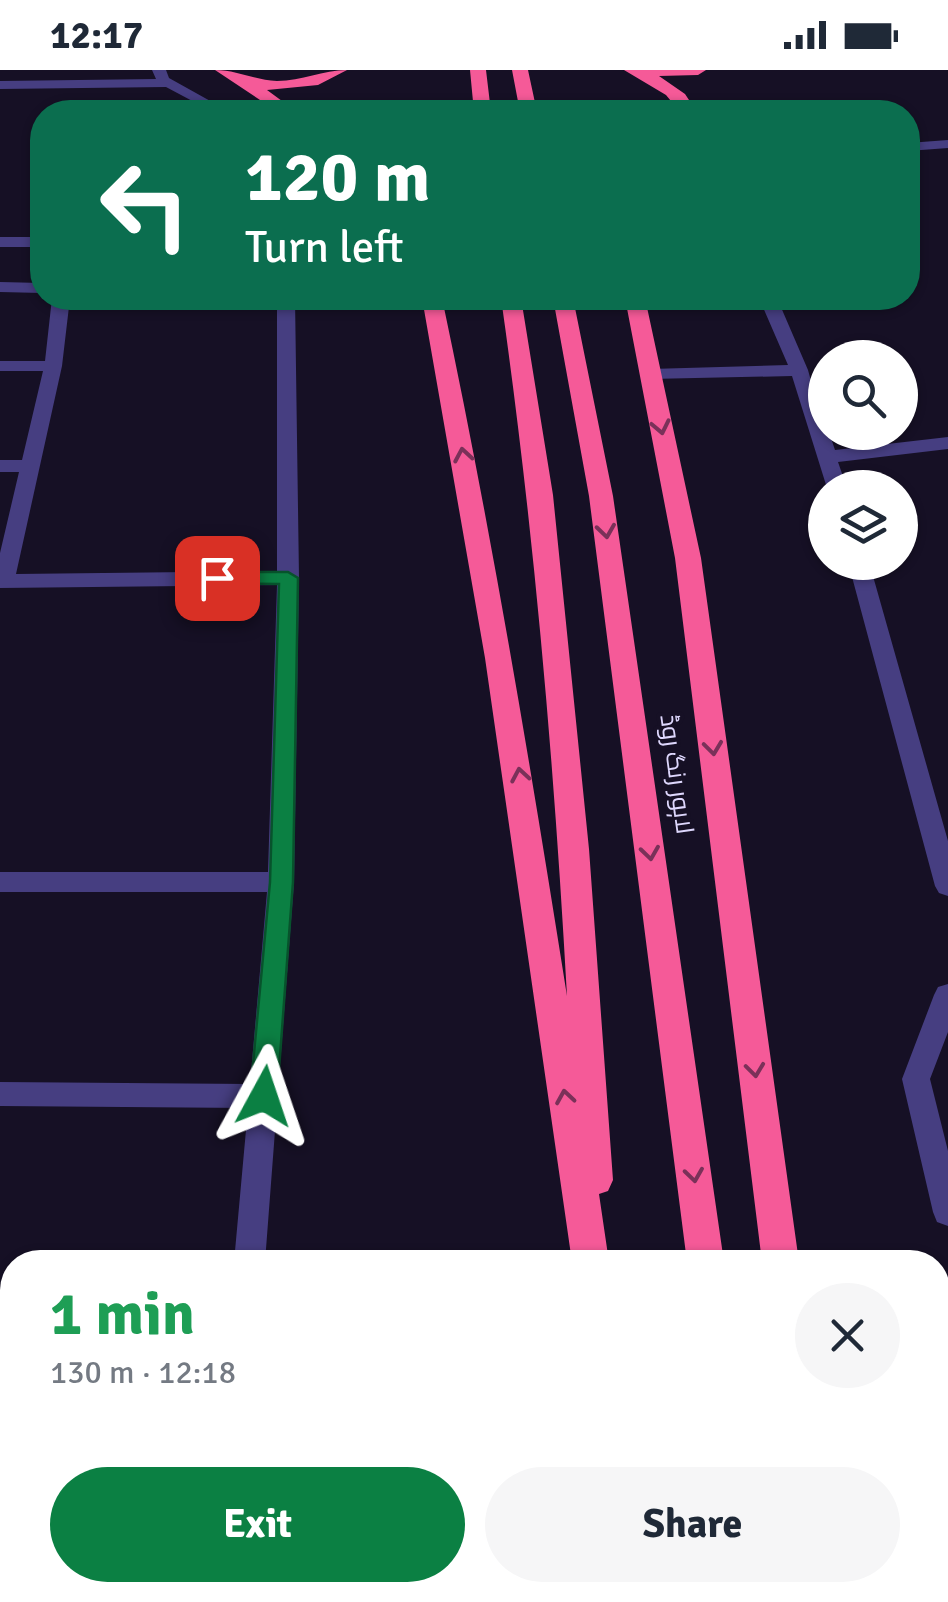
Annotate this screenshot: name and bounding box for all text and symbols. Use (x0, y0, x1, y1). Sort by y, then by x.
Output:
text: 12:17 (50, 12, 143, 59)
text: 120 m (245, 134, 430, 220)
icon: left (80, 140, 210, 270)
text: Turn left (245, 220, 404, 275)
map controls (808, 340, 918, 580)
button: search (808, 340, 918, 450)
one-way arrow (650, 418, 671, 435)
one-way arrow (453, 447, 474, 463)
button: layers (808, 470, 918, 580)
one-way arrow (594, 523, 615, 540)
pin (175, 536, 260, 621)
icon: arrive (190, 551, 245, 606)
street label: لاہور رنگ روڈ (652, 712, 701, 836)
one-way arrow (702, 740, 723, 756)
one-way arrow (510, 767, 531, 783)
one-way arrow (638, 845, 659, 862)
position arrow (212, 1044, 316, 1148)
one-way arrow (744, 1062, 765, 1078)
one-way arrow (555, 1089, 576, 1105)
one-way arrow (682, 1167, 703, 1184)
text: 1 min (50, 1278, 195, 1352)
button: close (795, 1283, 900, 1388)
text: 130 m · 12:18 (50, 1353, 236, 1392)
button: Exit (50, 1467, 465, 1582)
button: Share (485, 1467, 900, 1582)

